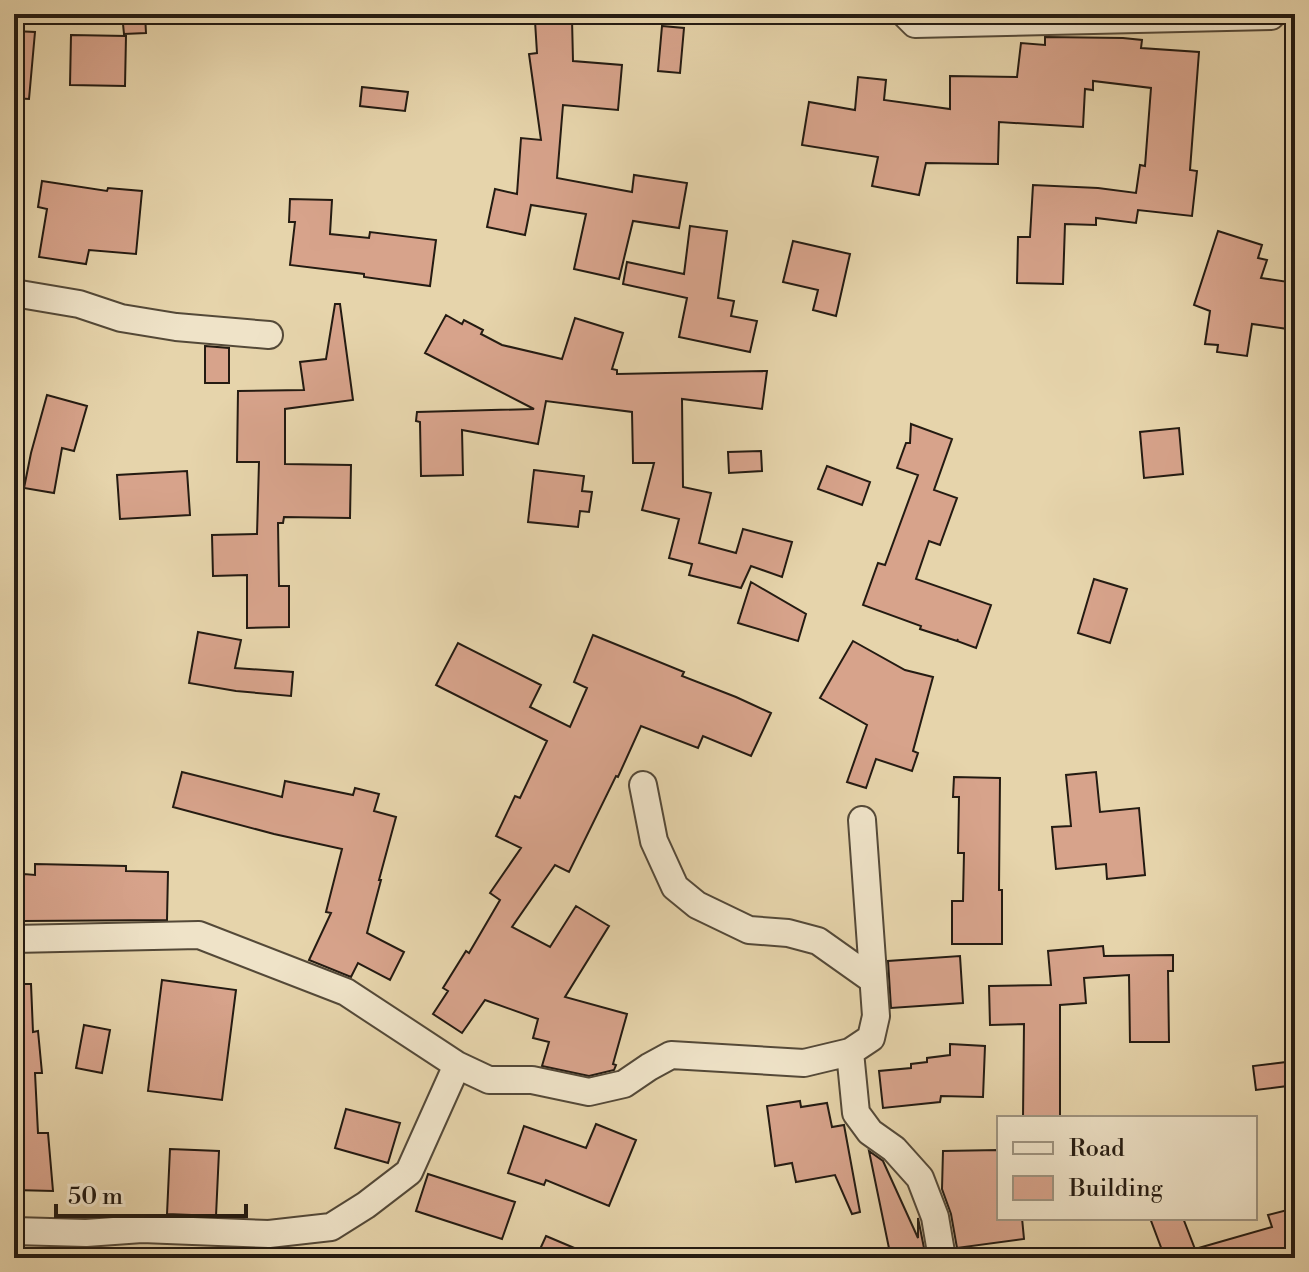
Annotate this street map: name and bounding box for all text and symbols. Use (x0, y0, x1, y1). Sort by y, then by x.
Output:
legend (997, 1116, 1257, 1220)
text: Road (1069, 1134, 1125, 1164)
scale bar (56, 1168, 246, 1218)
text: Building (1068, 1174, 1163, 1204)
text: 50 m (68, 1182, 123, 1212)

